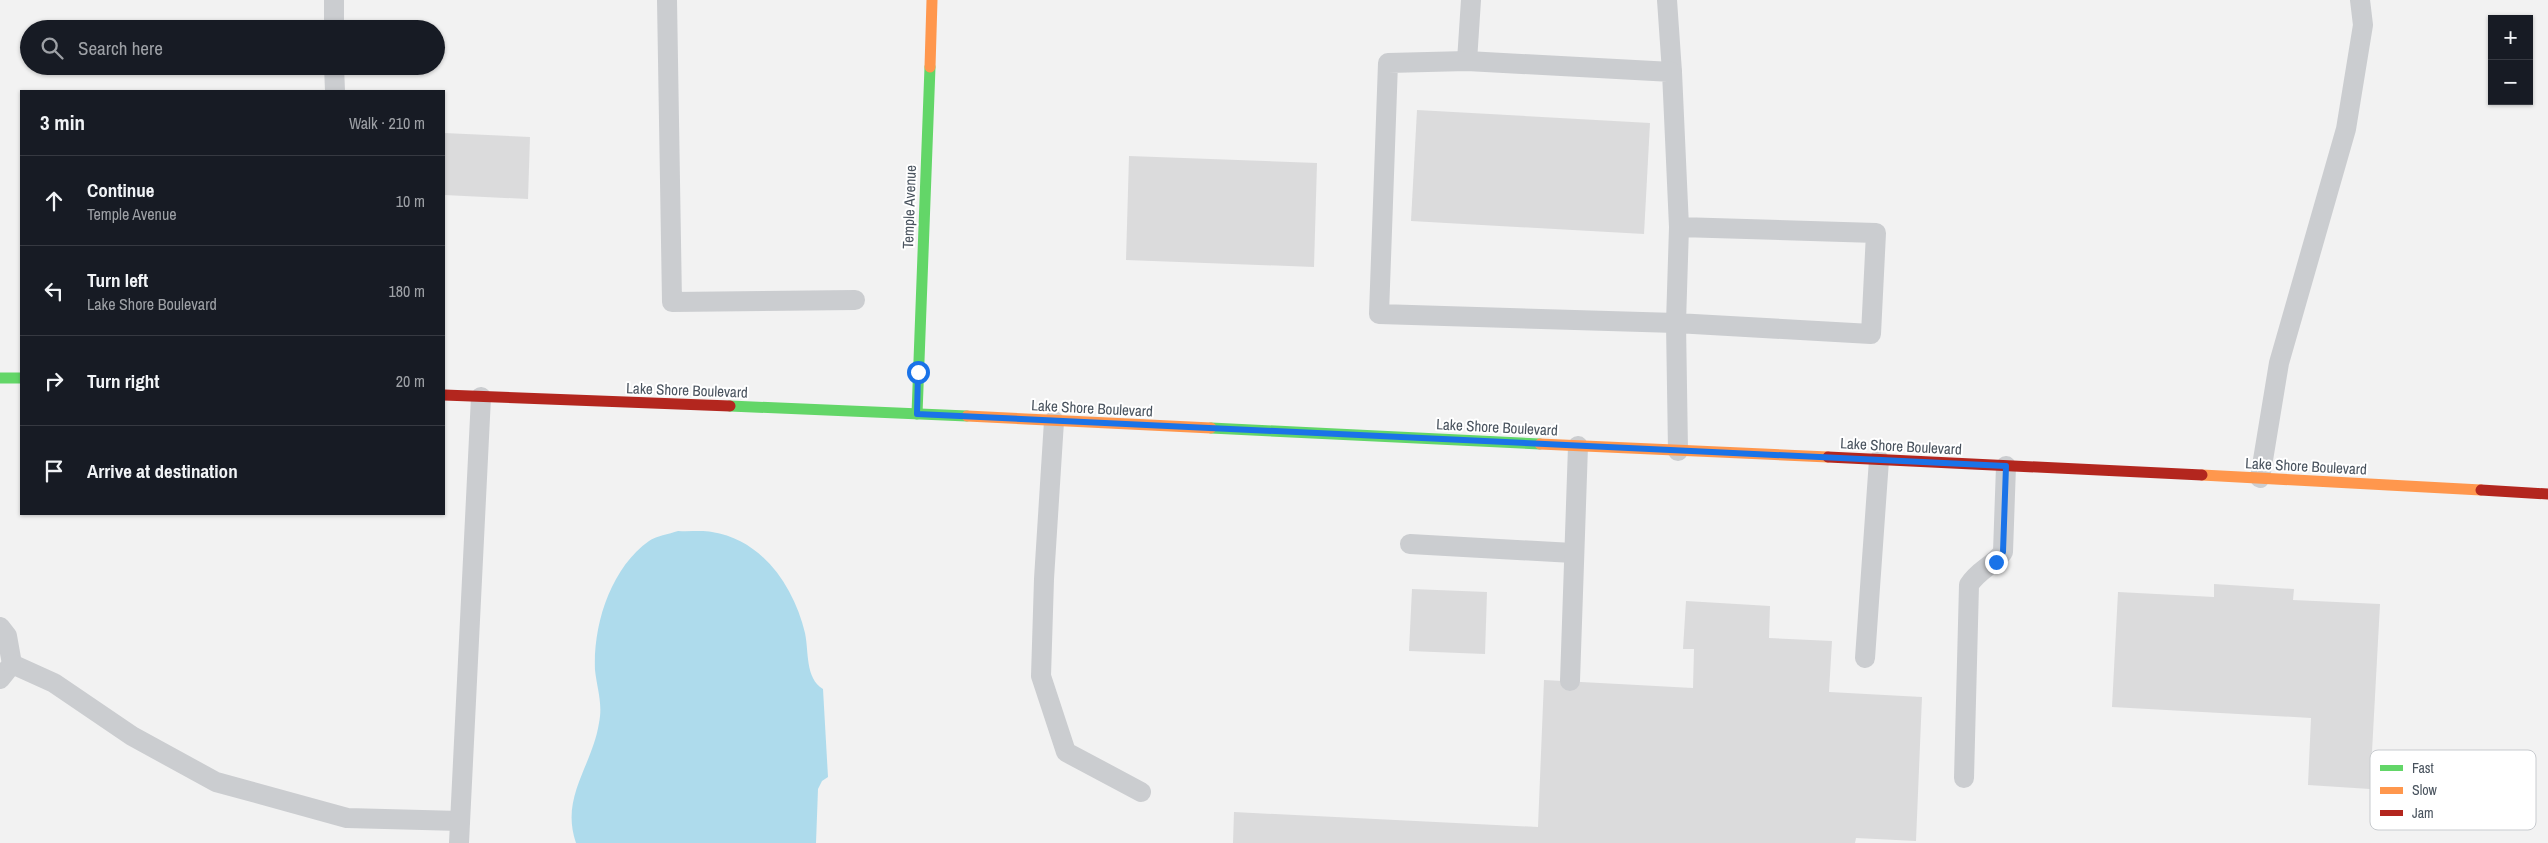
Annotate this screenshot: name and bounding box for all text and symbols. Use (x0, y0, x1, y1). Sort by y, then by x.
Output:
map controls (2488, 15, 2533, 105)
button: + (2488, 15, 2533, 60)
search box (20, 20, 445, 75)
icon: search (38, 34, 66, 62)
text: Search here (78, 35, 163, 61)
button: − (2488, 60, 2533, 105)
text: 3 min (40, 108, 85, 137)
text: Walk · 210 m (349, 112, 425, 134)
street label: Temple Avenue (897, 165, 921, 249)
text: Continue (87, 177, 155, 203)
icon: ahead (40, 187, 68, 215)
text: 10 m (396, 190, 425, 212)
text: Temple Avenue (87, 203, 177, 225)
text: Turn left (87, 267, 148, 293)
icon: left (40, 277, 68, 305)
text: 180 m (389, 280, 425, 302)
text: Lake Shore Boulevard (87, 293, 217, 315)
route start (907, 361, 930, 384)
icon: right (40, 367, 68, 395)
text: Turn right (87, 368, 159, 394)
text: 20 m (396, 370, 425, 392)
street label: Lake Shore Boulevard (626, 377, 748, 403)
street label: Lake Shore Boulevard (1031, 394, 1153, 422)
street label: Lake Shore Boulevard (1436, 413, 1558, 441)
street label: Lake Shore Boulevard (1840, 432, 1962, 460)
street label: Lake Shore Boulevard (2245, 452, 2367, 480)
icon: arrive (40, 457, 68, 485)
text: Arrive at destination (87, 458, 238, 484)
route end (1985, 551, 2008, 574)
legend (2370, 750, 2536, 830)
text: Fast (2412, 759, 2434, 777)
text: Slow (2412, 781, 2438, 799)
text: Jam (2412, 804, 2434, 822)

